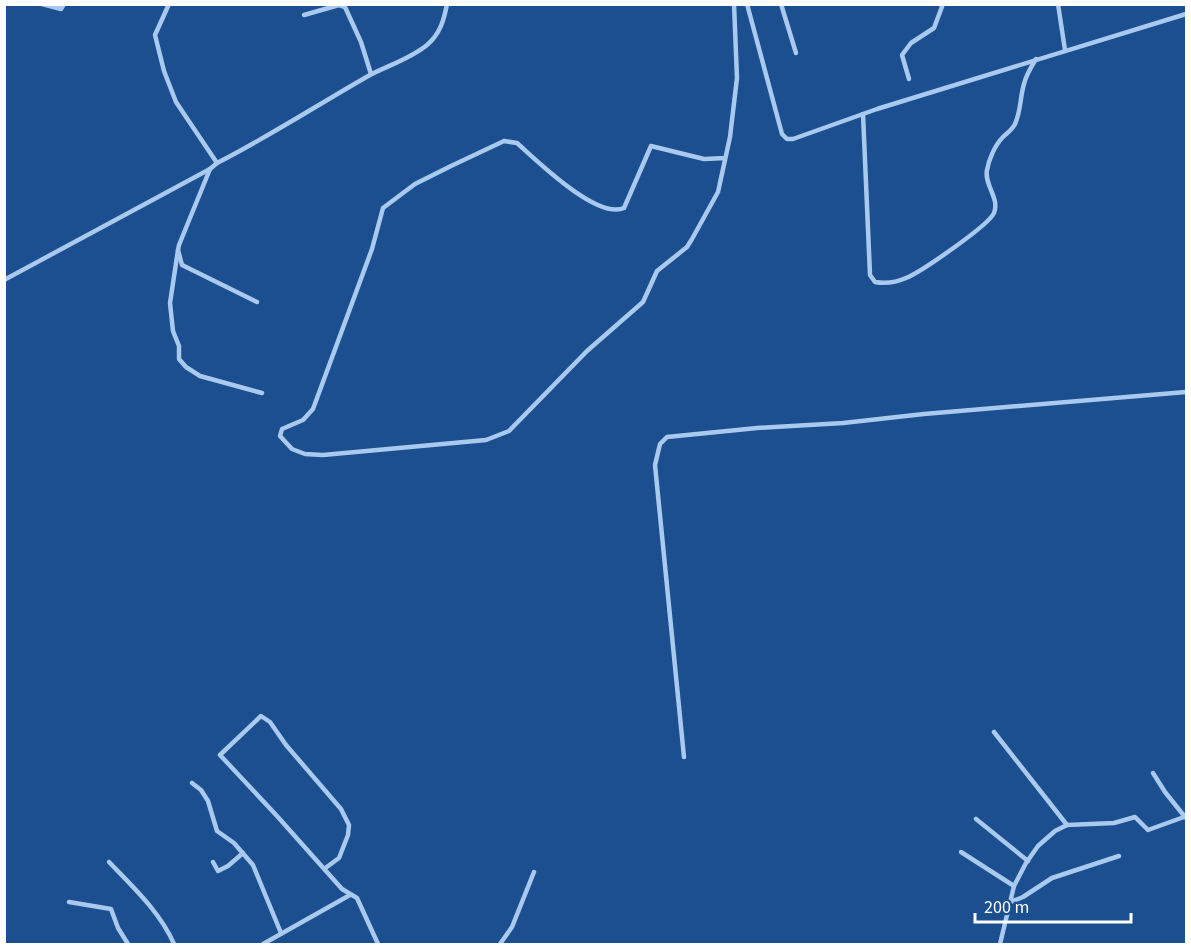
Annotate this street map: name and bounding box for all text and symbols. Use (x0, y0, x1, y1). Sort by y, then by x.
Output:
scale bar (975, 886, 1131, 924)
text: 200 m (984, 895, 1029, 920)

